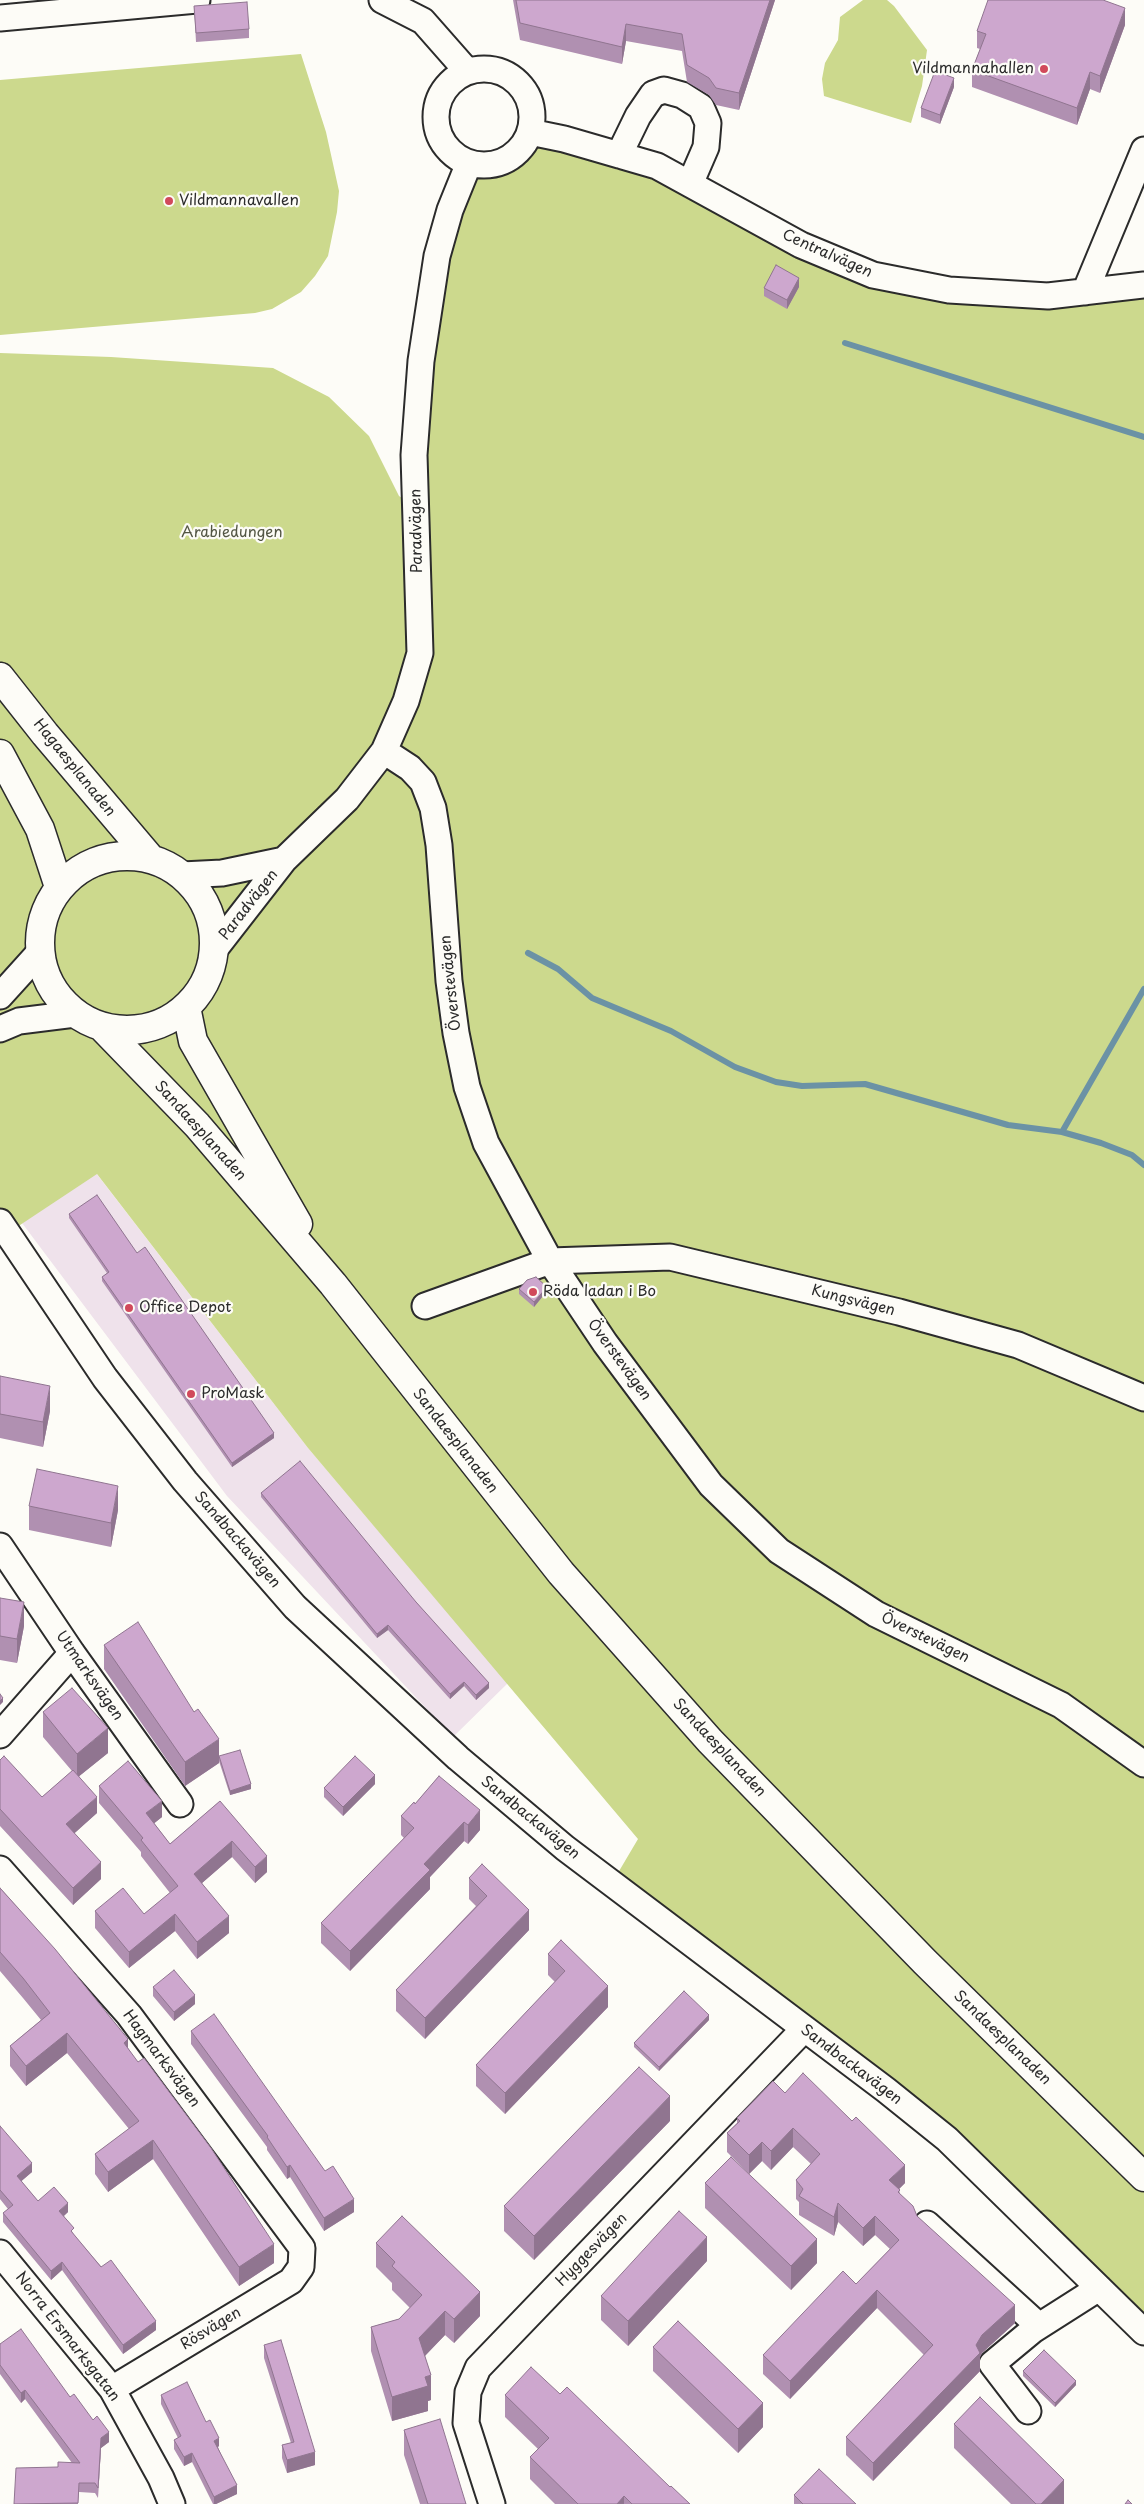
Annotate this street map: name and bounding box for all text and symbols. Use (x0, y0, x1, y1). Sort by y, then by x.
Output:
place label: Vildmannahallen (912, 60, 1034, 78)
marker: Vildmannahallen (1038, 63, 1050, 75)
place label: Vildmannavallen (179, 192, 299, 210)
marker: Vildmannavallen (163, 195, 175, 207)
street label: Centralvägen (779, 226, 875, 282)
street label: Paradvägen (407, 489, 427, 573)
park label: Arabiedungen (181, 524, 283, 542)
street label: Hagaesplanaden (29, 716, 119, 820)
street label: Paradvägen (216, 866, 282, 944)
street label: Överstevägen (437, 934, 465, 1032)
street label: Sandaesplanaden (150, 1077, 250, 1185)
street label: Kungsvägen (809, 1282, 897, 1320)
place label: Röda ladan i Bo (543, 1283, 656, 1301)
marker: Röda ladan i Bo (527, 1286, 539, 1298)
place label: Office Depot (139, 1299, 231, 1317)
marker: Office Depot (123, 1302, 135, 1314)
street label: Överstevägen (583, 1316, 655, 1404)
place label: ProMask (201, 1385, 264, 1403)
street label: Sandaesplanaden (408, 1385, 502, 1497)
marker: ProMask (185, 1388, 197, 1400)
street label: Sandbackavägen (190, 1488, 284, 1592)
street label: Överstevägen (878, 1609, 972, 1667)
street label: Utmarksvägen (51, 1628, 127, 1724)
street label: Sandaesplanaden (669, 1695, 769, 1801)
street label: Sandbackavägen (477, 1773, 583, 1863)
street label: Sandaesplanaden (950, 1987, 1054, 2089)
street label: Hagmarksvägen (119, 2007, 203, 2111)
street label: Sandbackavägen (797, 2021, 905, 2109)
street label: Hyggesvägen (553, 2210, 631, 2290)
street label: Norra Ersmarksgatan (11, 2269, 123, 2405)
street label: Rösvägen (177, 2304, 245, 2354)

